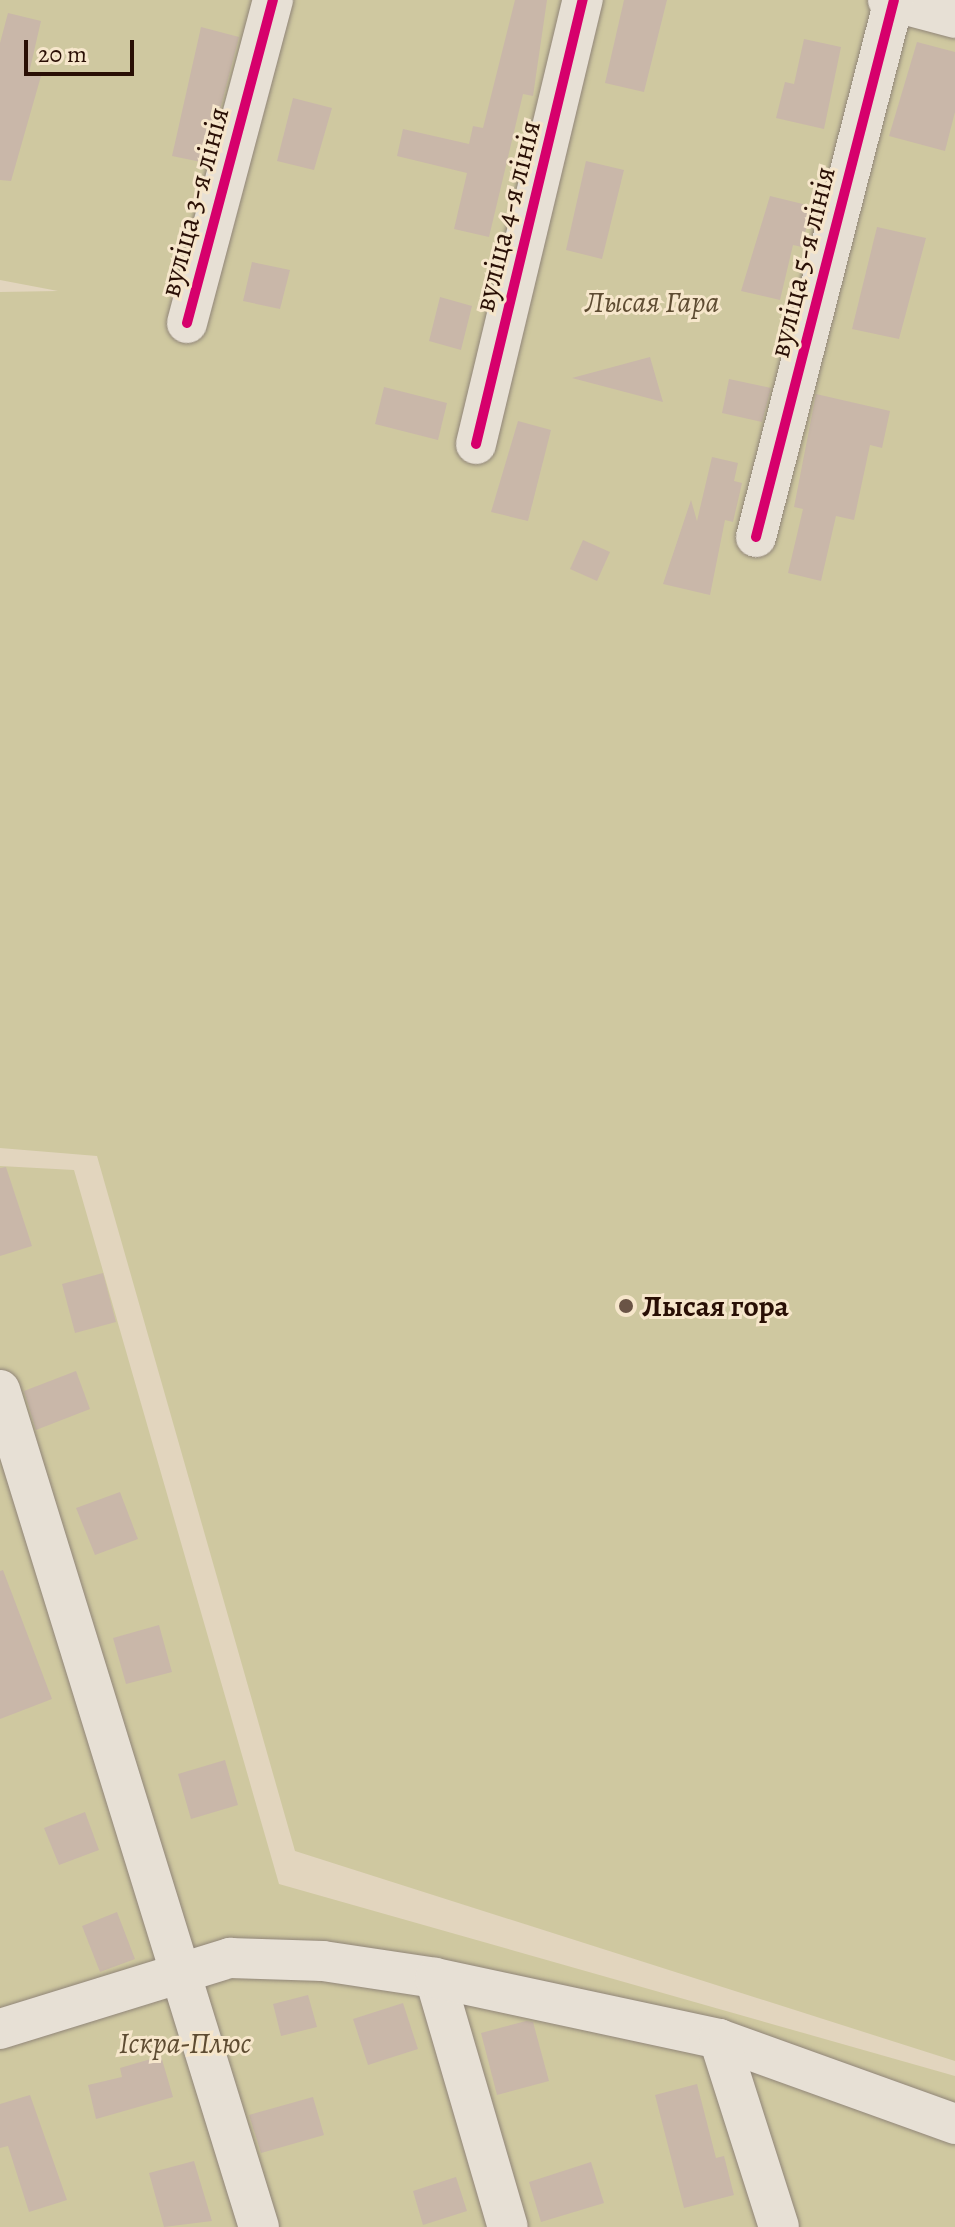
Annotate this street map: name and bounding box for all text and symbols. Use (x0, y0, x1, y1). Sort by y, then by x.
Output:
scale bar (28, 24, 138, 74)
text: 20 m (38, 38, 87, 70)
street label: вуліца 3-я лінія (151, 103, 237, 301)
street label: вуліца 4-я лінія (466, 116, 548, 316)
street label: вуліца 5-я лінія (761, 163, 843, 361)
park label: Лысая Гара (585, 284, 719, 320)
place label: Лысая гора (642, 1288, 789, 1324)
marker: Лысая гора (617, 1297, 635, 1315)
park label: Іскра-Плюс (119, 2025, 251, 2061)

